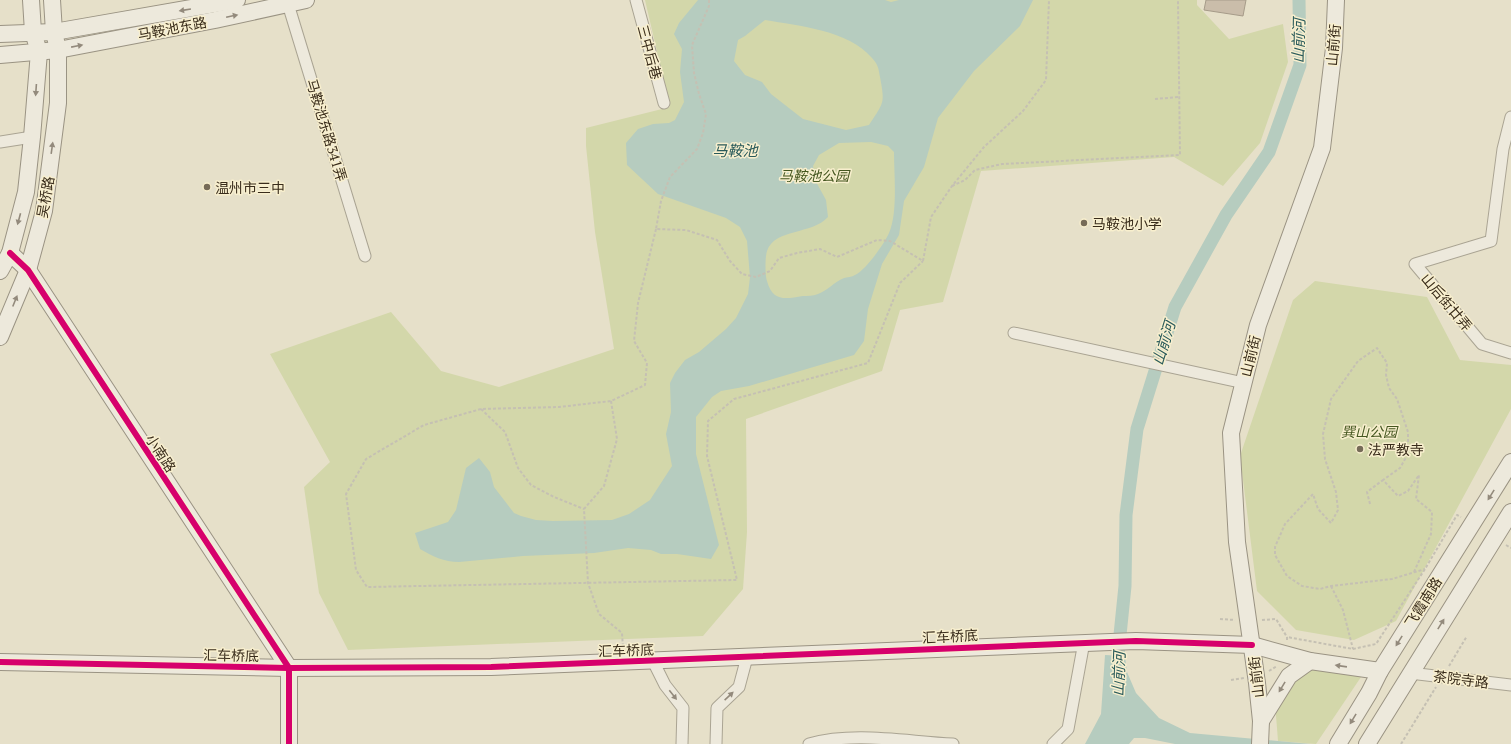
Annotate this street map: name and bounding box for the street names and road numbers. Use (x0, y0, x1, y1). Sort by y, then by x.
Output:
street label: 马鞍池东路 (136, 12, 208, 44)
street label: 三中后巷 (634, 22, 666, 82)
street label: 山前街 (1322, 23, 1344, 67)
street label: 马鞍池东路341弄 (302, 76, 352, 184)
street label: 吴桥路 (32, 175, 58, 219)
street label: 山后街廿弄 (1417, 269, 1477, 335)
street label: 山前街 (1236, 333, 1264, 379)
street label: 小南路 (142, 430, 180, 476)
street label: 飞霞南路 (1400, 573, 1446, 631)
street label: 汇车桥底 (922, 625, 978, 647)
street label: 汇车桥底 (598, 640, 654, 660)
street label: 汇车桥底 (203, 645, 259, 665)
street label: 山前街 (1244, 655, 1268, 699)
street label: 茶院寺路 (1432, 666, 1490, 692)

